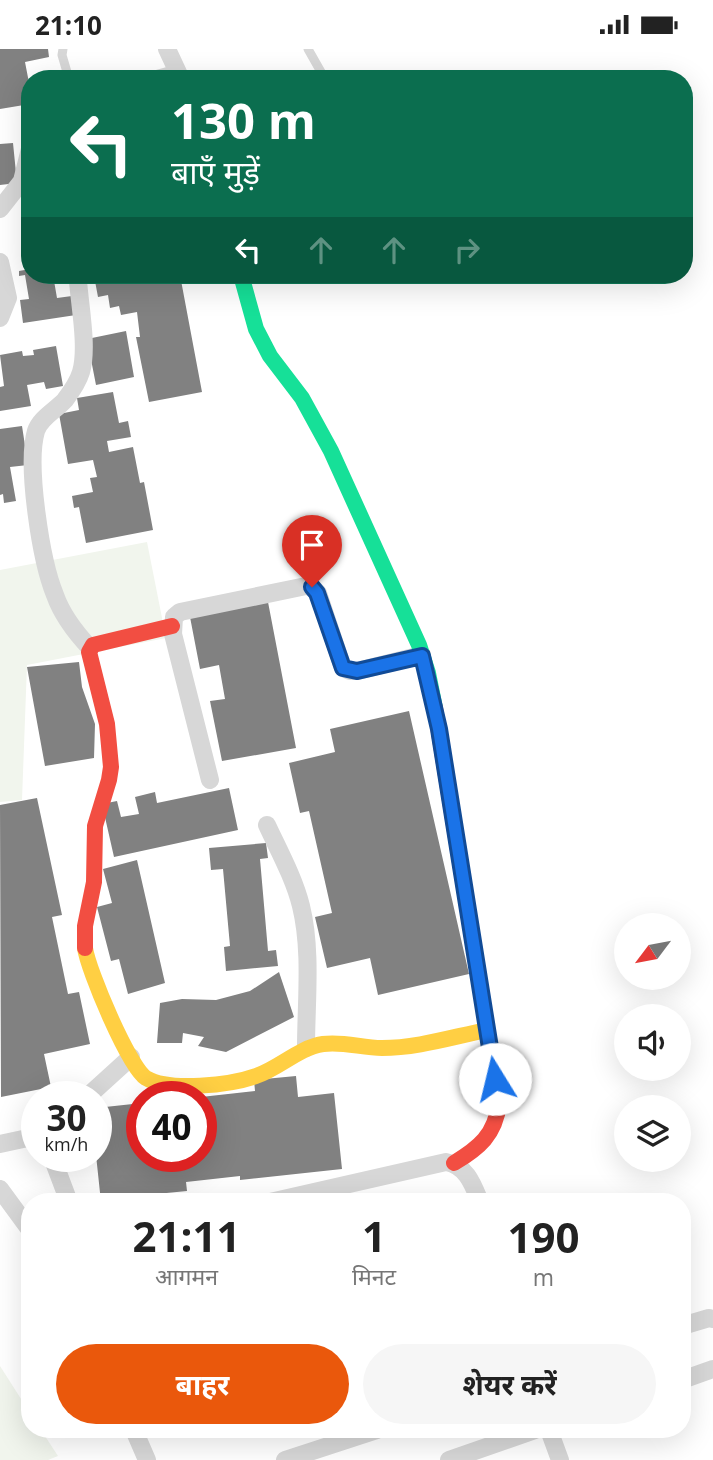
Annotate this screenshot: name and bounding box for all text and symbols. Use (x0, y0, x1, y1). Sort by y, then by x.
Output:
text: 21:10 (35, 7, 102, 43)
text: 130 m (171, 87, 316, 153)
icon: left (56, 98, 147, 189)
text: बाएँ मुड़ें (171, 150, 260, 193)
icon: left (229, 231, 267, 269)
icon: ahead (302, 231, 340, 269)
icon: ahead (375, 231, 413, 269)
icon: right (448, 231, 486, 269)
pin (282, 515, 342, 587)
icon: arrive (293, 526, 331, 564)
north arrow (614, 913, 691, 991)
map controls (614, 913, 691, 1172)
button: sound (614, 1004, 691, 1081)
position arrow (458, 1042, 532, 1116)
speed limit sign: 40 (126, 1081, 217, 1172)
text: 30 (46, 1094, 87, 1141)
button: layers (614, 1095, 691, 1172)
text: km/h (45, 1132, 88, 1156)
text: 21:11 (132, 1207, 241, 1264)
text: 1 (362, 1207, 386, 1264)
text: 190 (507, 1208, 580, 1265)
text: आगमन (155, 1260, 218, 1292)
text: मिनट (352, 1260, 396, 1292)
text: m (533, 1261, 554, 1293)
button: बाहर (56, 1344, 349, 1424)
button: शेयर करें (363, 1344, 656, 1424)

